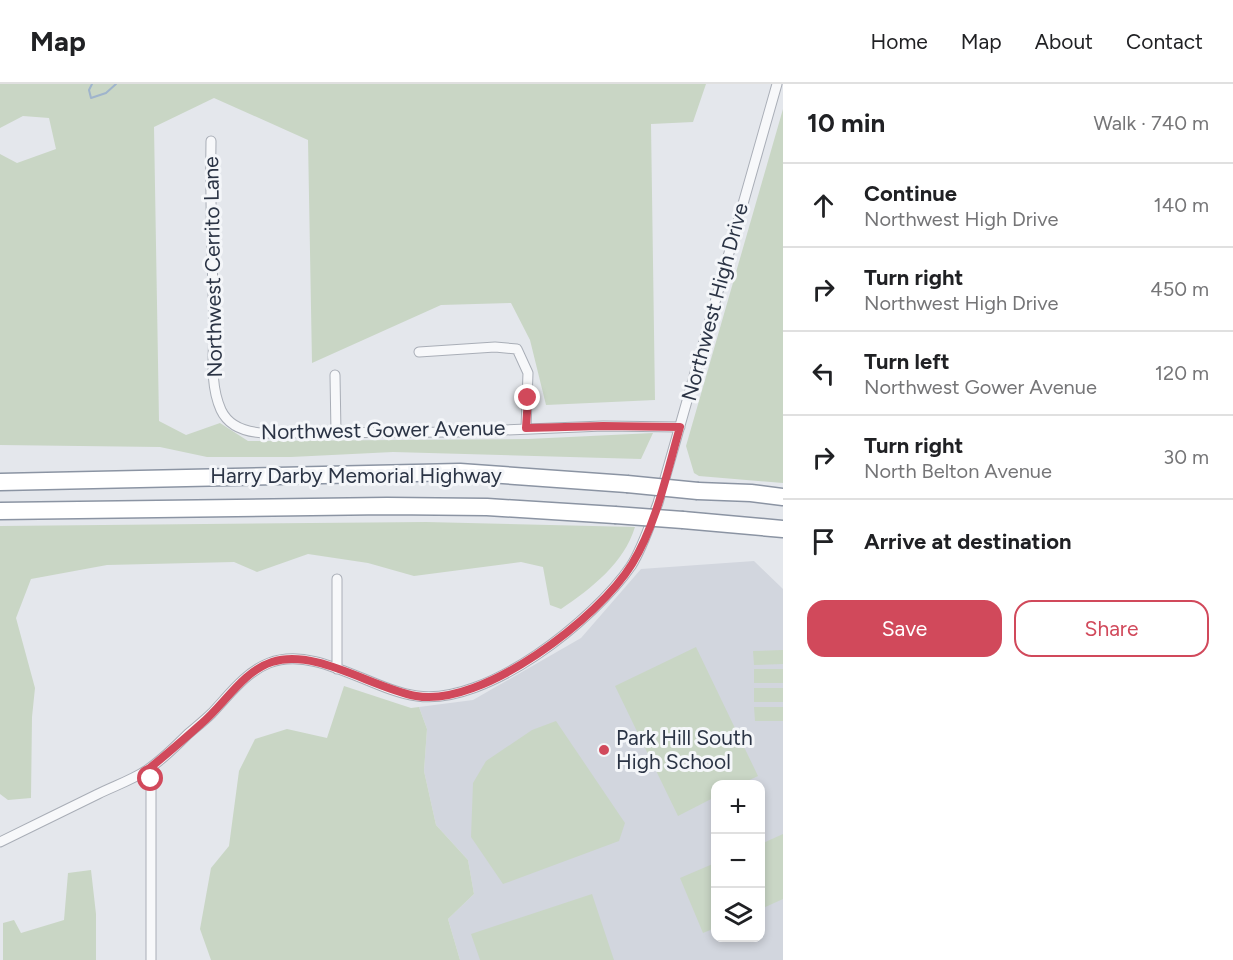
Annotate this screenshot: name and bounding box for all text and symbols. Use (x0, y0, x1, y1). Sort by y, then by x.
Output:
text: Map (30, 24, 86, 58)
text: Home (871, 29, 928, 54)
text: Map (961, 29, 1002, 54)
text: About (1035, 29, 1093, 54)
text: Contact (1126, 29, 1203, 54)
text: 10 min (807, 107, 885, 139)
text: Walk · 740 m (1093, 111, 1209, 135)
street label: Northwest Cerrito Lane (198, 156, 227, 378)
text: Continue (864, 180, 957, 207)
icon: ahead (807, 189, 840, 222)
text: 140 m (1154, 193, 1209, 217)
street label: Northwest High Drive (676, 200, 753, 404)
text: Northwest High Drive (864, 207, 1058, 231)
text: Turn right (864, 264, 963, 291)
icon: right (807, 273, 840, 306)
text: 450 m (1150, 277, 1209, 301)
text: Northwest High Drive (864, 291, 1058, 315)
text: Turn left (864, 348, 950, 375)
icon: left (807, 357, 840, 390)
text: 120 m (1155, 361, 1209, 385)
text: Northwest Gower Avenue (864, 375, 1097, 399)
route end (514, 384, 540, 410)
street label: Northwest Gower Avenue (261, 415, 505, 444)
text: Turn right (864, 432, 963, 459)
icon: right (807, 441, 840, 474)
text: 30 m (1163, 445, 1209, 469)
text: North Belton Avenue (864, 459, 1052, 483)
street label: Harry Darby Memorial Highway (210, 463, 502, 488)
icon: arrive (807, 525, 840, 558)
text: Arrive at destination (864, 528, 1072, 555)
button: Save (807, 600, 1002, 657)
button: Share (1014, 600, 1209, 657)
place label: Park Hill South High School (616, 725, 753, 774)
marker: Park Hill South High School (597, 743, 611, 757)
route start (137, 765, 163, 791)
map controls (711, 780, 765, 942)
button: + (711, 780, 765, 834)
button: − (711, 834, 765, 888)
button: layers (711, 888, 765, 942)

